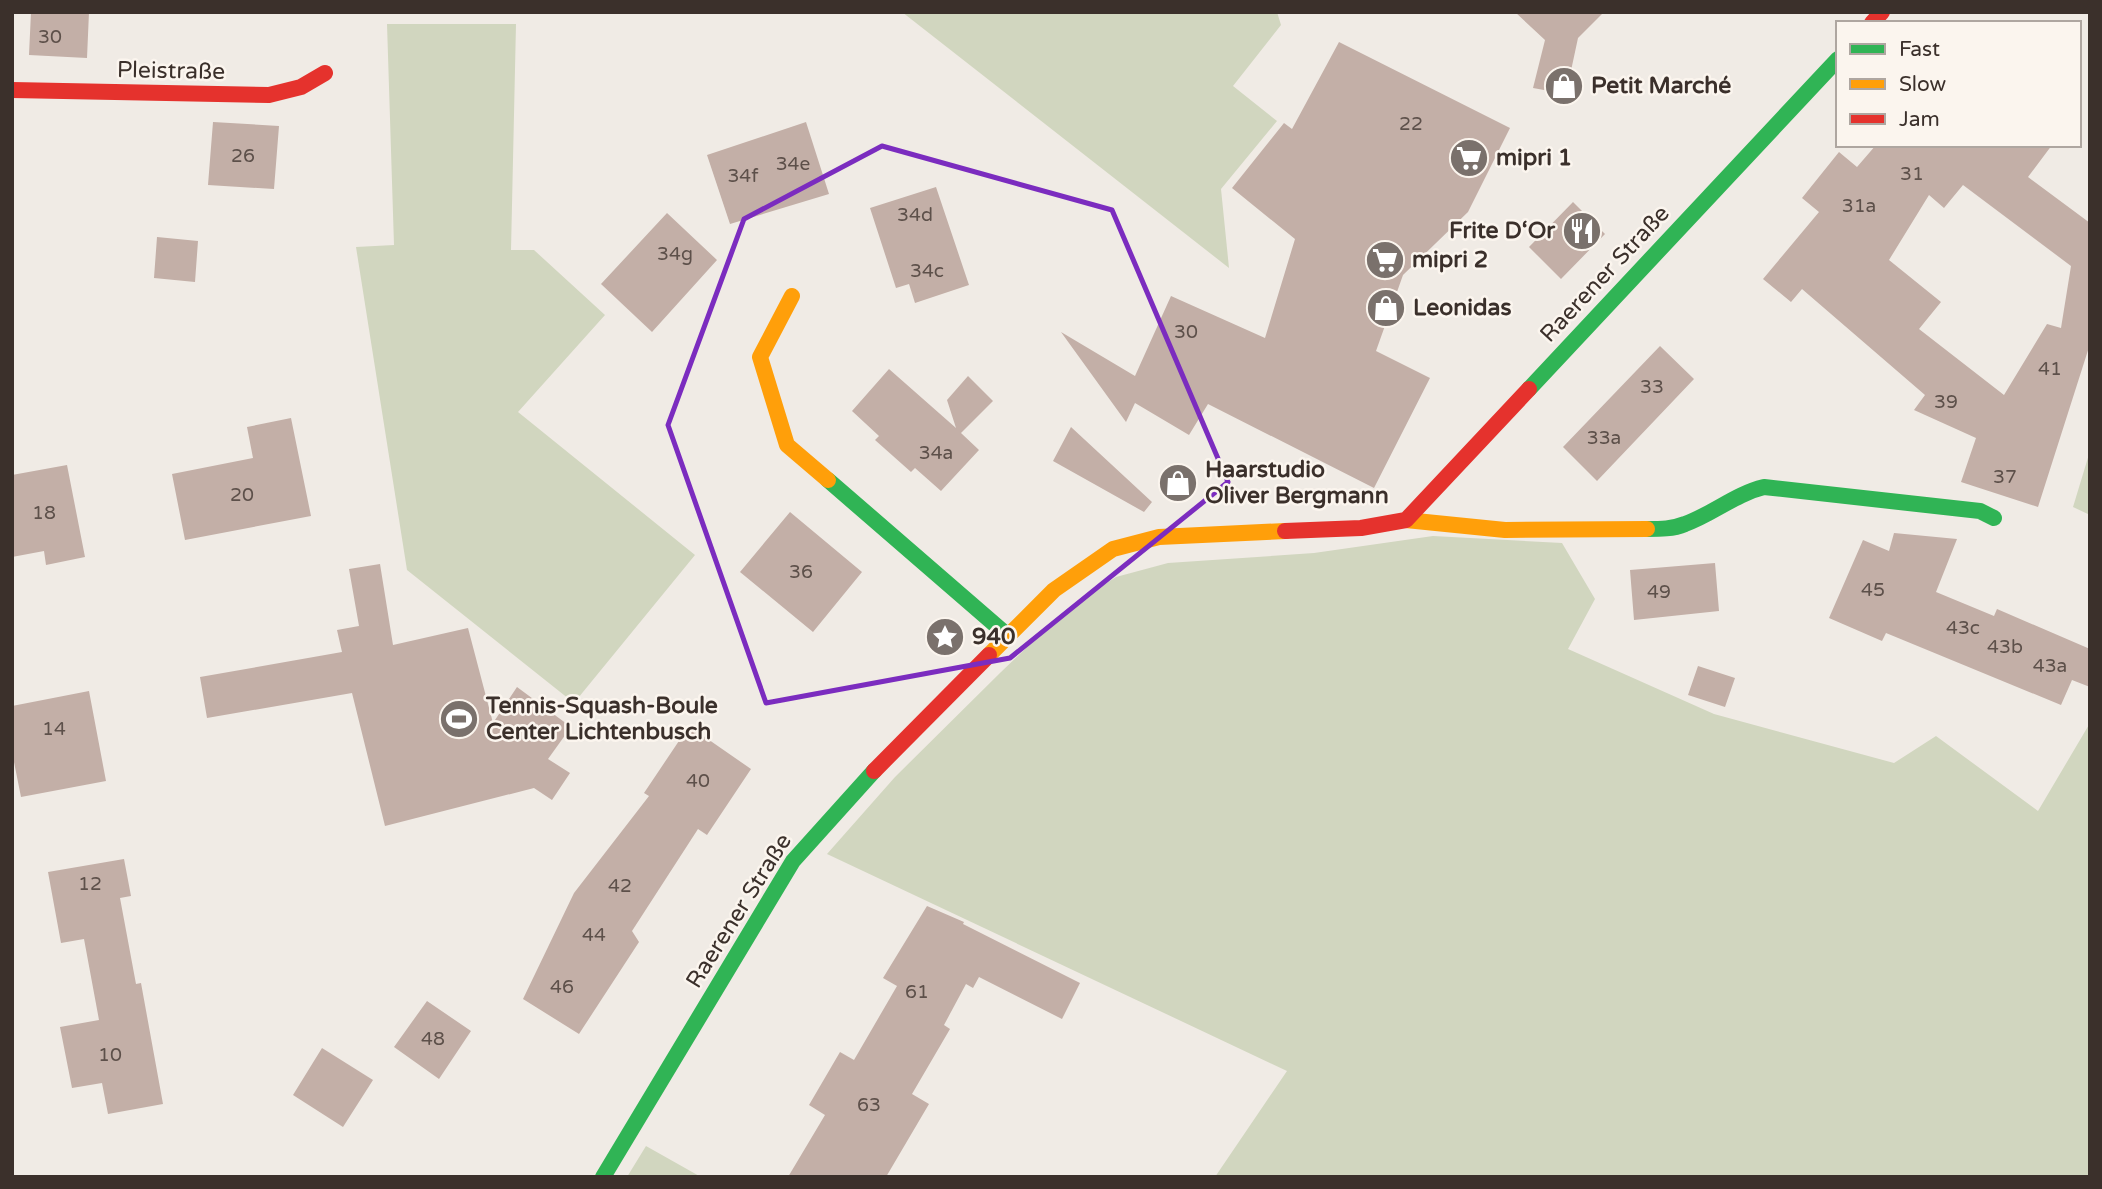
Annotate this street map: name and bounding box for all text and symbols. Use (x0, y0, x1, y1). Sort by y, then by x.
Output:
legend (1836, 21, 2081, 147)
house number: 30 (38, 26, 62, 48)
text: Fast (1899, 37, 1940, 62)
street label: Pleistraße (117, 56, 225, 86)
shop icon: Petit Marché (1543, 65, 1585, 107)
place label: Petit Marché (1591, 72, 1731, 100)
text: Slow (1899, 72, 1947, 97)
text: Jam (1899, 107, 1940, 132)
house number: 22 (1399, 113, 1423, 135)
supermarket icon: mipri 1 (1448, 137, 1490, 179)
place label: mipri 1 (1496, 144, 1572, 172)
house number: 26 (231, 145, 255, 167)
house number: 34e (776, 153, 810, 175)
house number: 31 (1900, 163, 1924, 185)
house number: 34f (727, 165, 759, 187)
house number: 31a (1842, 195, 1876, 217)
street label: Raerener Straße (1534, 200, 1676, 348)
house number: 34d (897, 204, 933, 226)
restaurant icon: Frite D‘Or (1561, 210, 1603, 252)
place label: Frite D‘Or (1449, 217, 1556, 245)
supermarket icon: mipri 2 (1364, 239, 1406, 281)
house number: 34g (657, 243, 693, 265)
place label: mipri 2 (1412, 246, 1488, 274)
house number: 34c (910, 260, 944, 282)
shop icon: Leonidas (1365, 287, 1407, 329)
place label: Leonidas (1413, 294, 1511, 322)
house number: 30 (1174, 321, 1198, 343)
house number: 41 (2038, 358, 2062, 380)
house number: 33 (1640, 376, 1664, 398)
house number: 39 (1934, 391, 1958, 413)
house number: 33a (1587, 427, 1621, 449)
house number: 34a (919, 442, 953, 464)
place label: Haarstudio Oliver Bergmann (1205, 456, 1389, 510)
shop icon: Haarstudio Oliver Bergmann (1157, 462, 1199, 504)
house number: 37 (1993, 466, 2017, 488)
house number: 20 (230, 484, 254, 506)
house number: 18 (32, 502, 56, 524)
house number: 36 (789, 561, 813, 583)
house number: 45 (1861, 579, 1885, 601)
house number: 49 (1647, 581, 1671, 603)
place icon: 940 (924, 616, 966, 658)
house number: 43c (1946, 617, 1980, 639)
place label: 940 (972, 623, 1015, 651)
house number: 43b (1987, 636, 2023, 658)
house number: 43a (2033, 655, 2067, 677)
place label: Tennis-Squash-Boule Center Lichtenbusch (485, 692, 718, 746)
sports icon: Tennis-Squash-Boule Center Lichtenbusch (438, 698, 480, 740)
house number: 14 (42, 718, 66, 740)
house number: 40 (686, 770, 710, 792)
street label: Raerener Straße (680, 829, 798, 993)
house number: 12 (78, 873, 102, 895)
house number: 42 (608, 875, 632, 897)
house number: 44 (582, 924, 606, 946)
house number: 46 (550, 976, 574, 998)
house number: 61 (905, 981, 929, 1003)
house number: 48 (421, 1028, 445, 1050)
house number: 10 (98, 1044, 122, 1066)
house number: 63 (857, 1094, 881, 1116)

